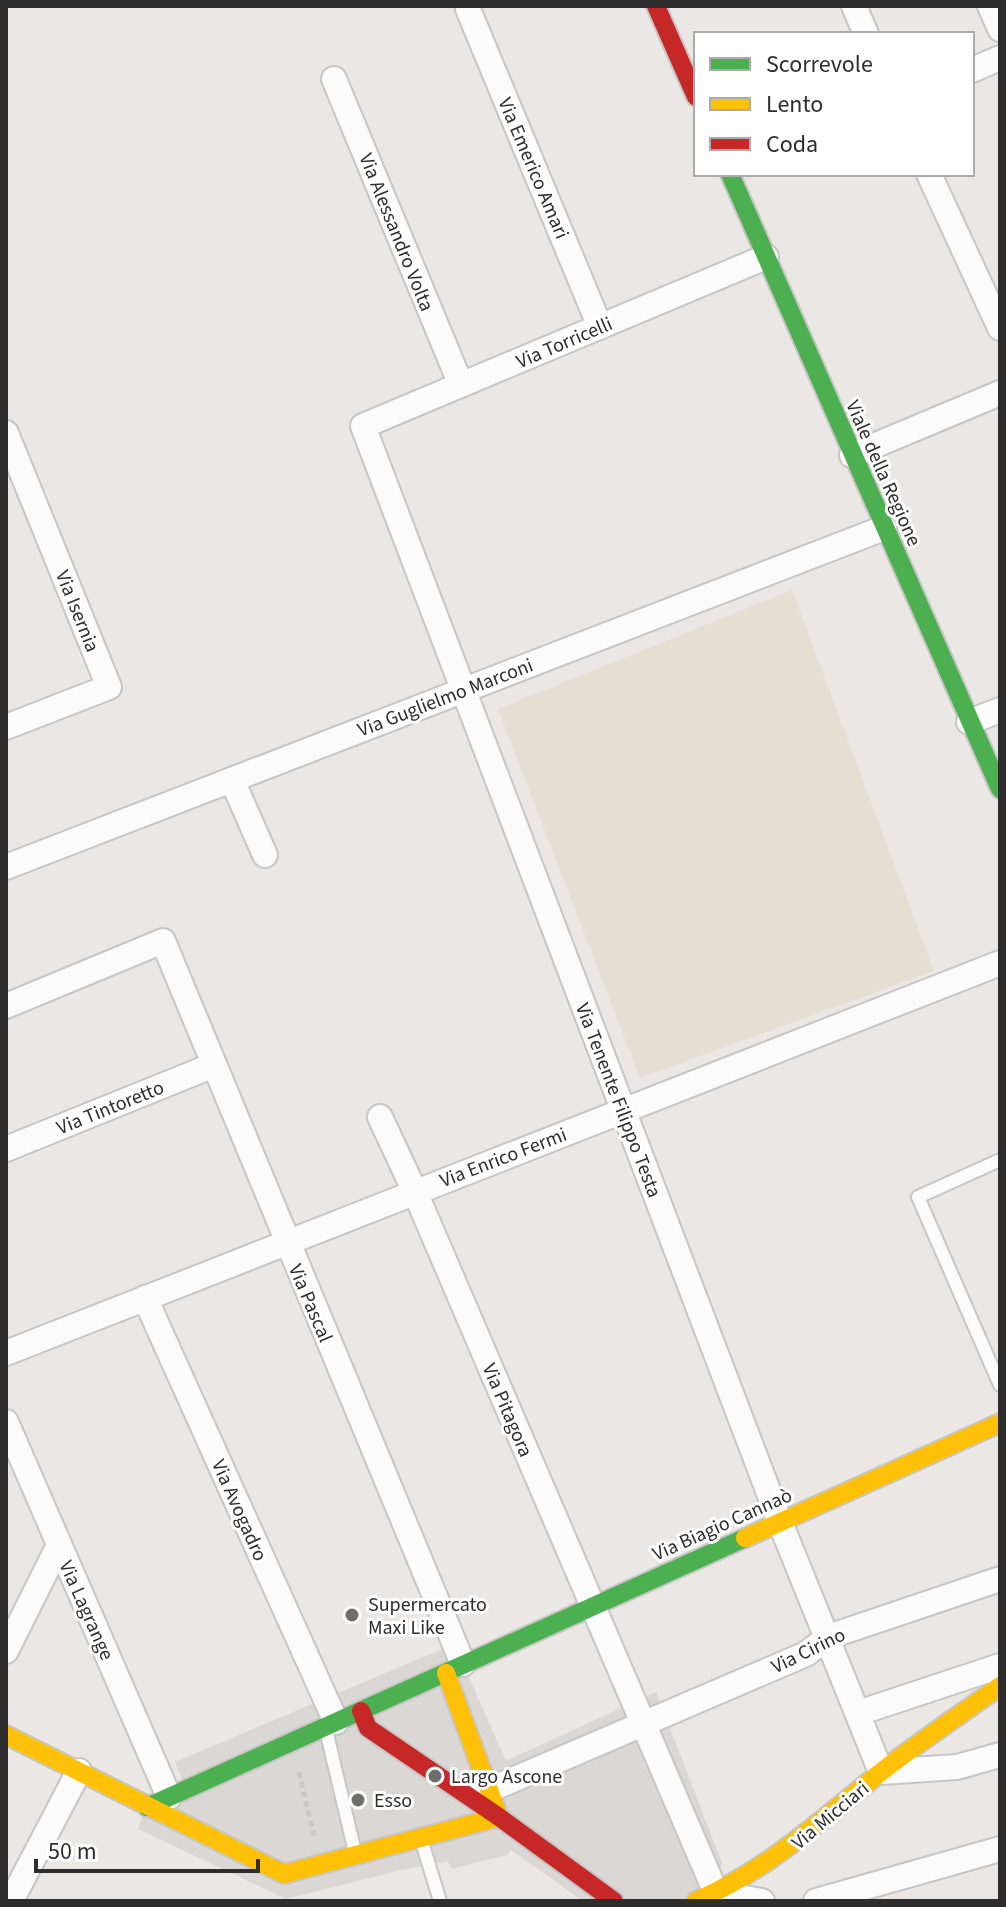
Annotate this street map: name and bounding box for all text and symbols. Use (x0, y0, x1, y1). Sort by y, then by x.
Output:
legend (694, 32, 974, 176)
text: Scorrevole (766, 47, 873, 82)
text: Lento (766, 87, 823, 122)
street label: Via Emerico Amari (491, 93, 575, 243)
text: Coda (766, 127, 818, 162)
street label: Via Alessandro Volta (352, 149, 441, 316)
street label: Via Torricelli (512, 310, 617, 376)
street label: Viale della Regione (838, 396, 928, 551)
street label: Via Isernia (48, 566, 106, 656)
street label: Via Guglielmo Marconi (354, 652, 537, 744)
street label: Via Tenente Filippo Testa (568, 999, 668, 1202)
street label: Via Tintoretto (53, 1074, 168, 1142)
street label: Via Enrico Fermi (436, 1121, 571, 1195)
street label: Via Pascal (281, 1260, 339, 1347)
street label: Via Pitagora (475, 1359, 539, 1461)
street label: Via Avogadro (204, 1455, 274, 1566)
street label: Via Biagio Cannaò (648, 1482, 797, 1568)
street label: Via Lagrange (52, 1556, 121, 1665)
place label: Supermercato Maxi Like (368, 1591, 487, 1642)
marker: Supermercato Maxi Like (343, 1606, 361, 1624)
street label: Via Cirino (767, 1621, 850, 1681)
place label: Largo Ascone (451, 1763, 562, 1791)
marker: Largo Ascone (426, 1767, 444, 1785)
street label: Via Micciari (786, 1775, 875, 1857)
place label: Esso (374, 1787, 412, 1815)
marker: Esso (349, 1791, 367, 1809)
scale bar (36, 1823, 258, 1873)
text: 50 m (48, 1834, 97, 1869)

